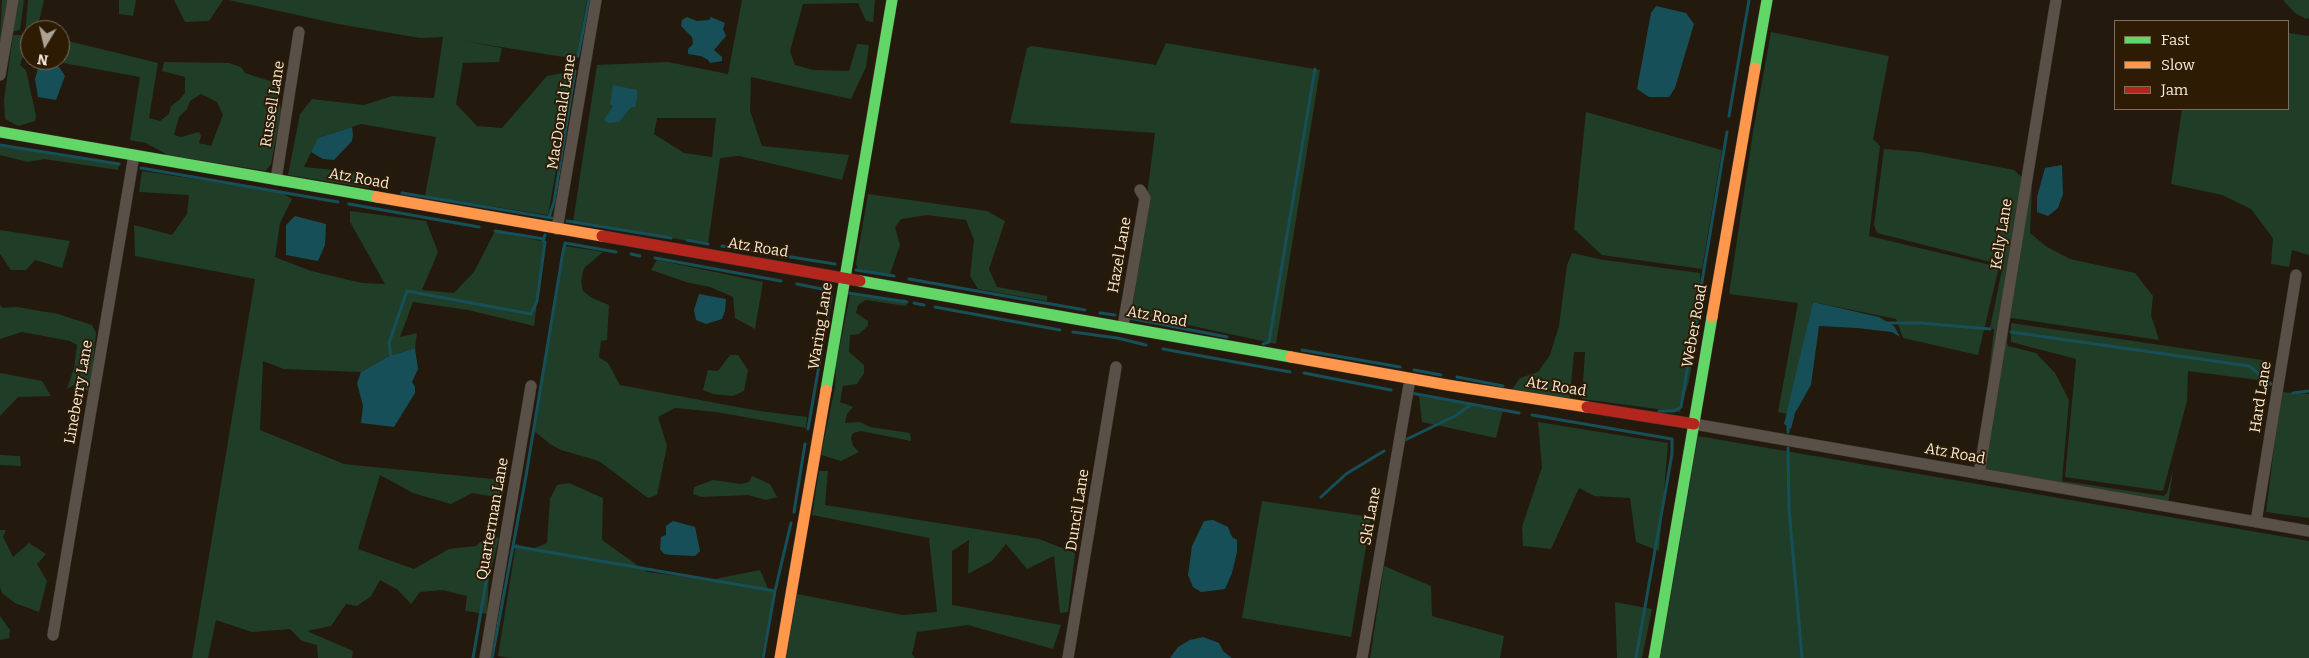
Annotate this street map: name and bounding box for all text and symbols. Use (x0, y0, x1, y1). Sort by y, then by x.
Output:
north arrow (20, 20, 70, 70)
legend (2114, 20, 2289, 110)
text: Fast (2161, 31, 2190, 49)
text: N (36, 50, 49, 69)
street label: MacDonald Lane (544, 53, 580, 171)
text: Slow (2161, 56, 2195, 74)
street label: Russell Lane (257, 60, 289, 148)
text: Jam (2161, 81, 2188, 99)
street label: Atz Road (327, 165, 391, 193)
street label: Kelly Lane (1988, 197, 2016, 271)
street label: Hazel Lane (1104, 216, 1136, 294)
street label: Atz Road (726, 234, 790, 262)
street label: Waring Lane (805, 281, 837, 371)
street label: Weber Road (1679, 283, 1711, 369)
street label: Atz Road (1125, 303, 1189, 331)
street label: Lineberry Lane (61, 339, 97, 445)
street label: Hard Lane (2246, 360, 2276, 434)
street label: Atz Road (1524, 373, 1588, 401)
street label: Atz Road (1923, 440, 1987, 468)
street label: Quarterman Lane (473, 456, 513, 582)
street label: Duncil Lane (1063, 468, 1093, 552)
street label: Ski Lane (1357, 486, 1385, 546)

